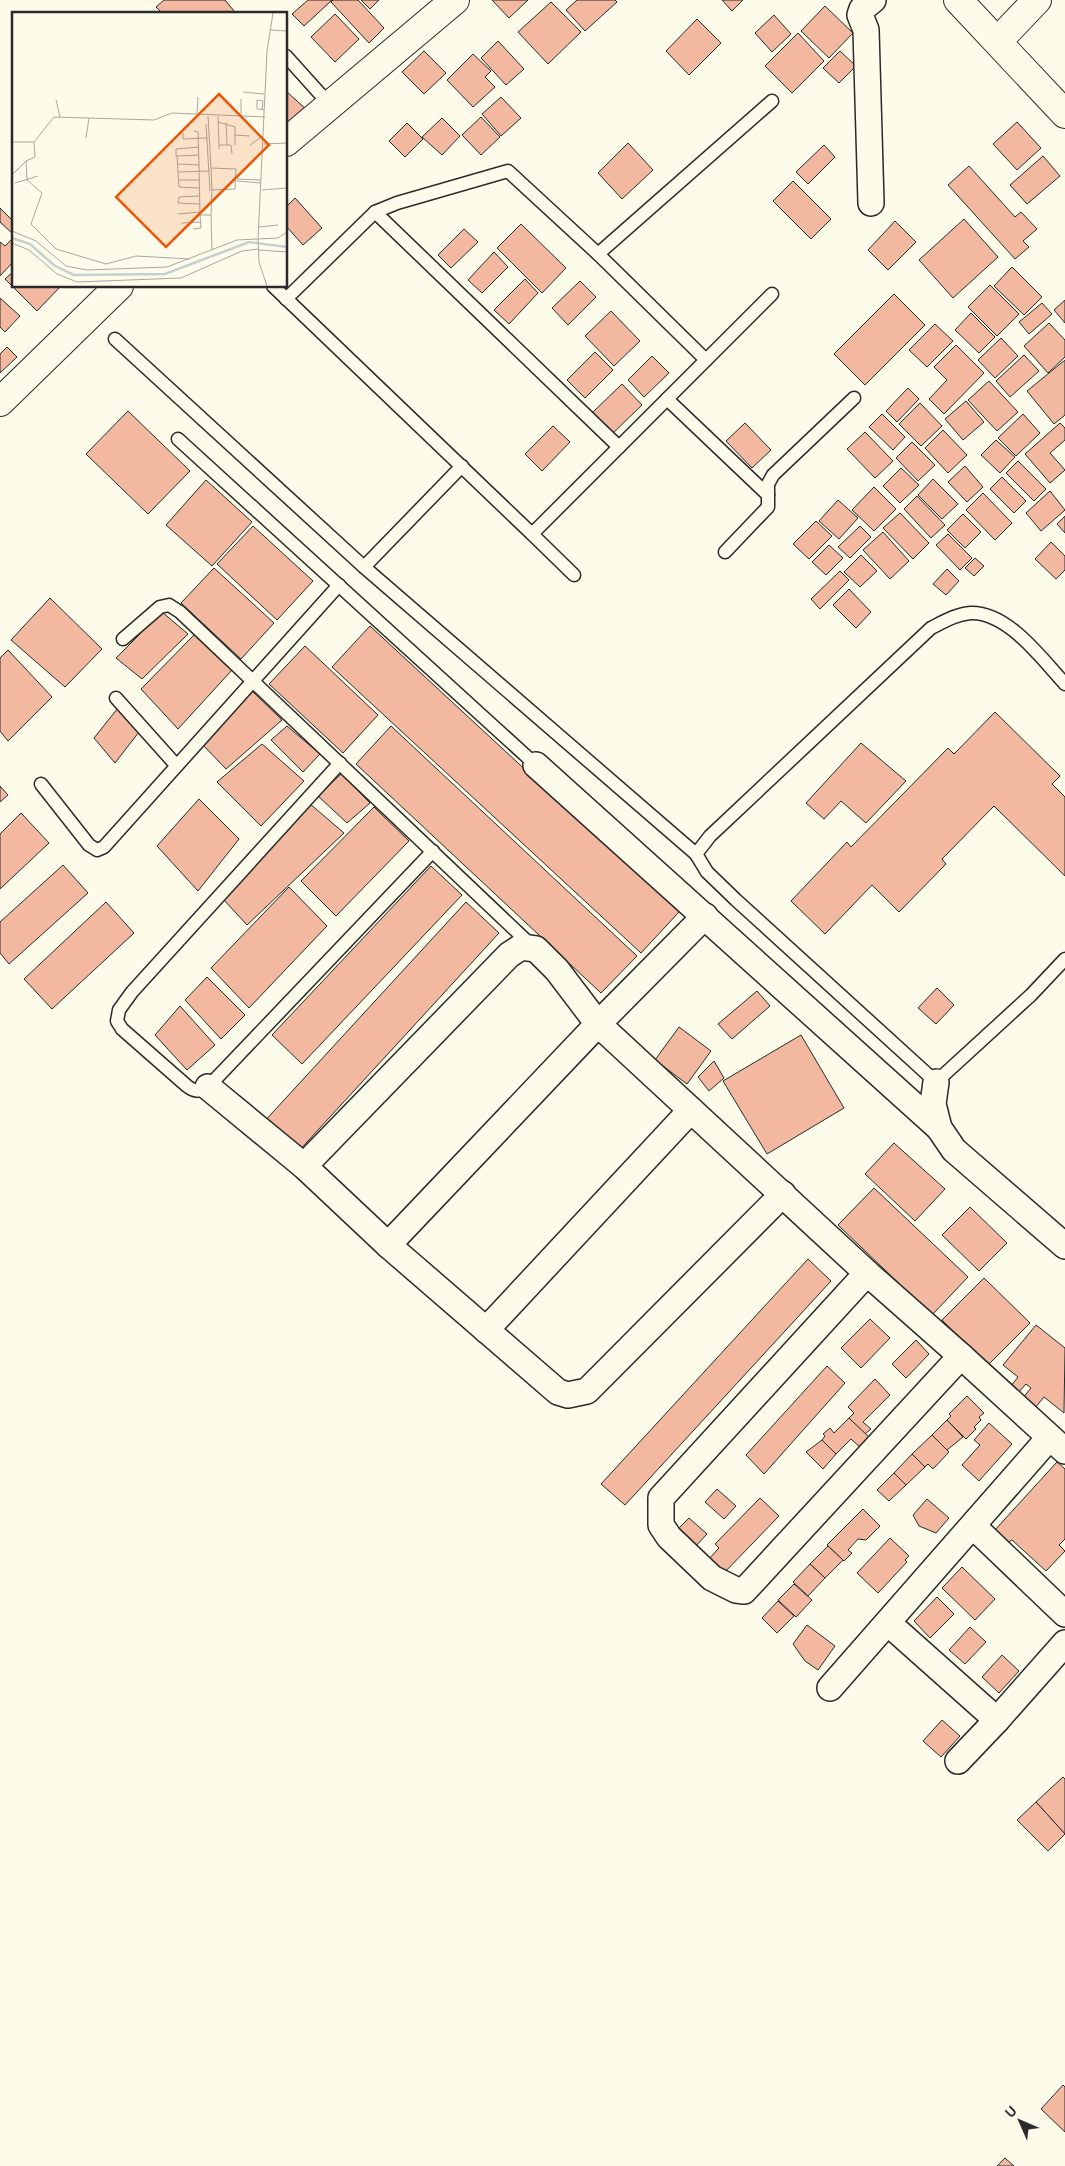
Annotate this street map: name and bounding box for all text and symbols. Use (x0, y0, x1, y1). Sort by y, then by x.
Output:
inset map (12, 12, 288, 288)
north arrow (995, 2096, 1045, 2146)
text: U (1002, 2103, 1021, 2122)

